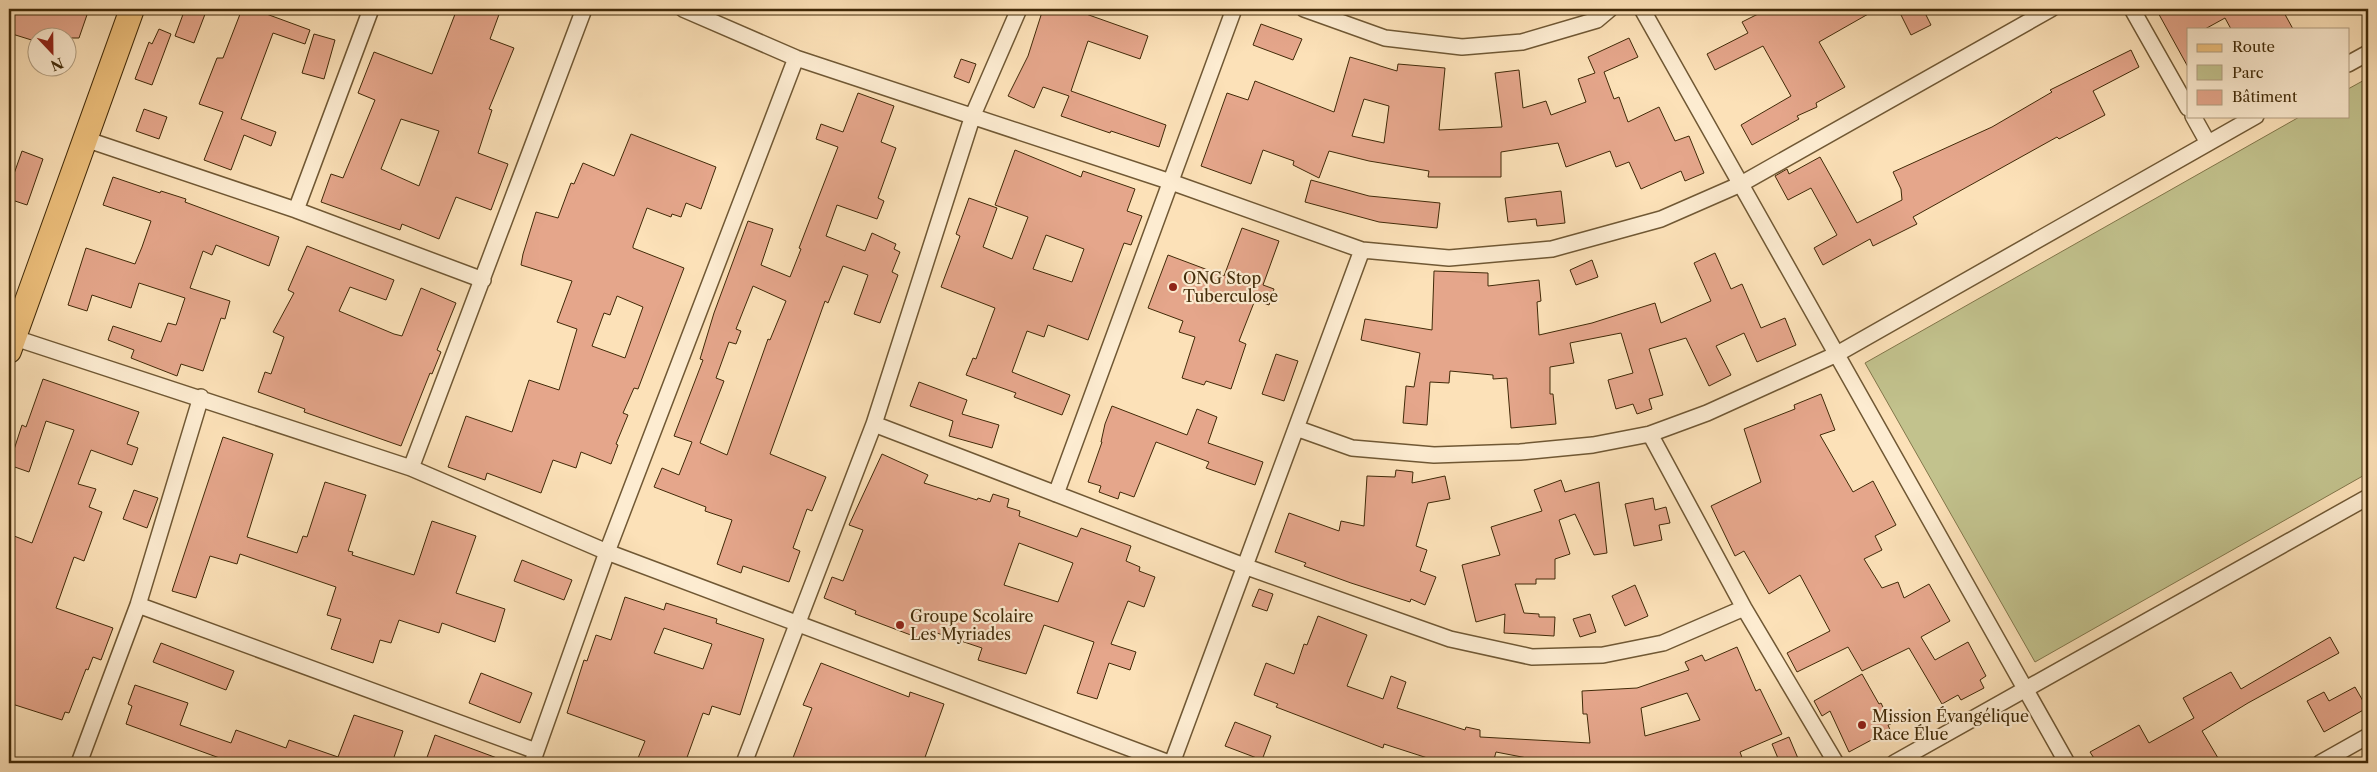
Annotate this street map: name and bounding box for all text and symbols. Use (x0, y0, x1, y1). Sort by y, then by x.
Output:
north arrow (28, 28, 78, 78)
legend (2187, 28, 2350, 118)
text: Route (2232, 37, 2275, 56)
text: N (48, 53, 66, 75)
text: Parc (2232, 63, 2264, 82)
text: Bâtiment (2232, 87, 2298, 106)
place label: ONG Stop Tuberculose (1183, 268, 1278, 306)
marker: ONG Stop Tuberculose (1167, 281, 1179, 293)
place label: Groupe Scolaire Les Myriades (910, 606, 1034, 644)
marker: Groupe Scolaire Les Myriades (894, 619, 906, 631)
place label: Mission Évangélique Race Élue (1872, 706, 2029, 744)
marker: Mission Évangélique Race Élue (1856, 719, 1868, 731)

